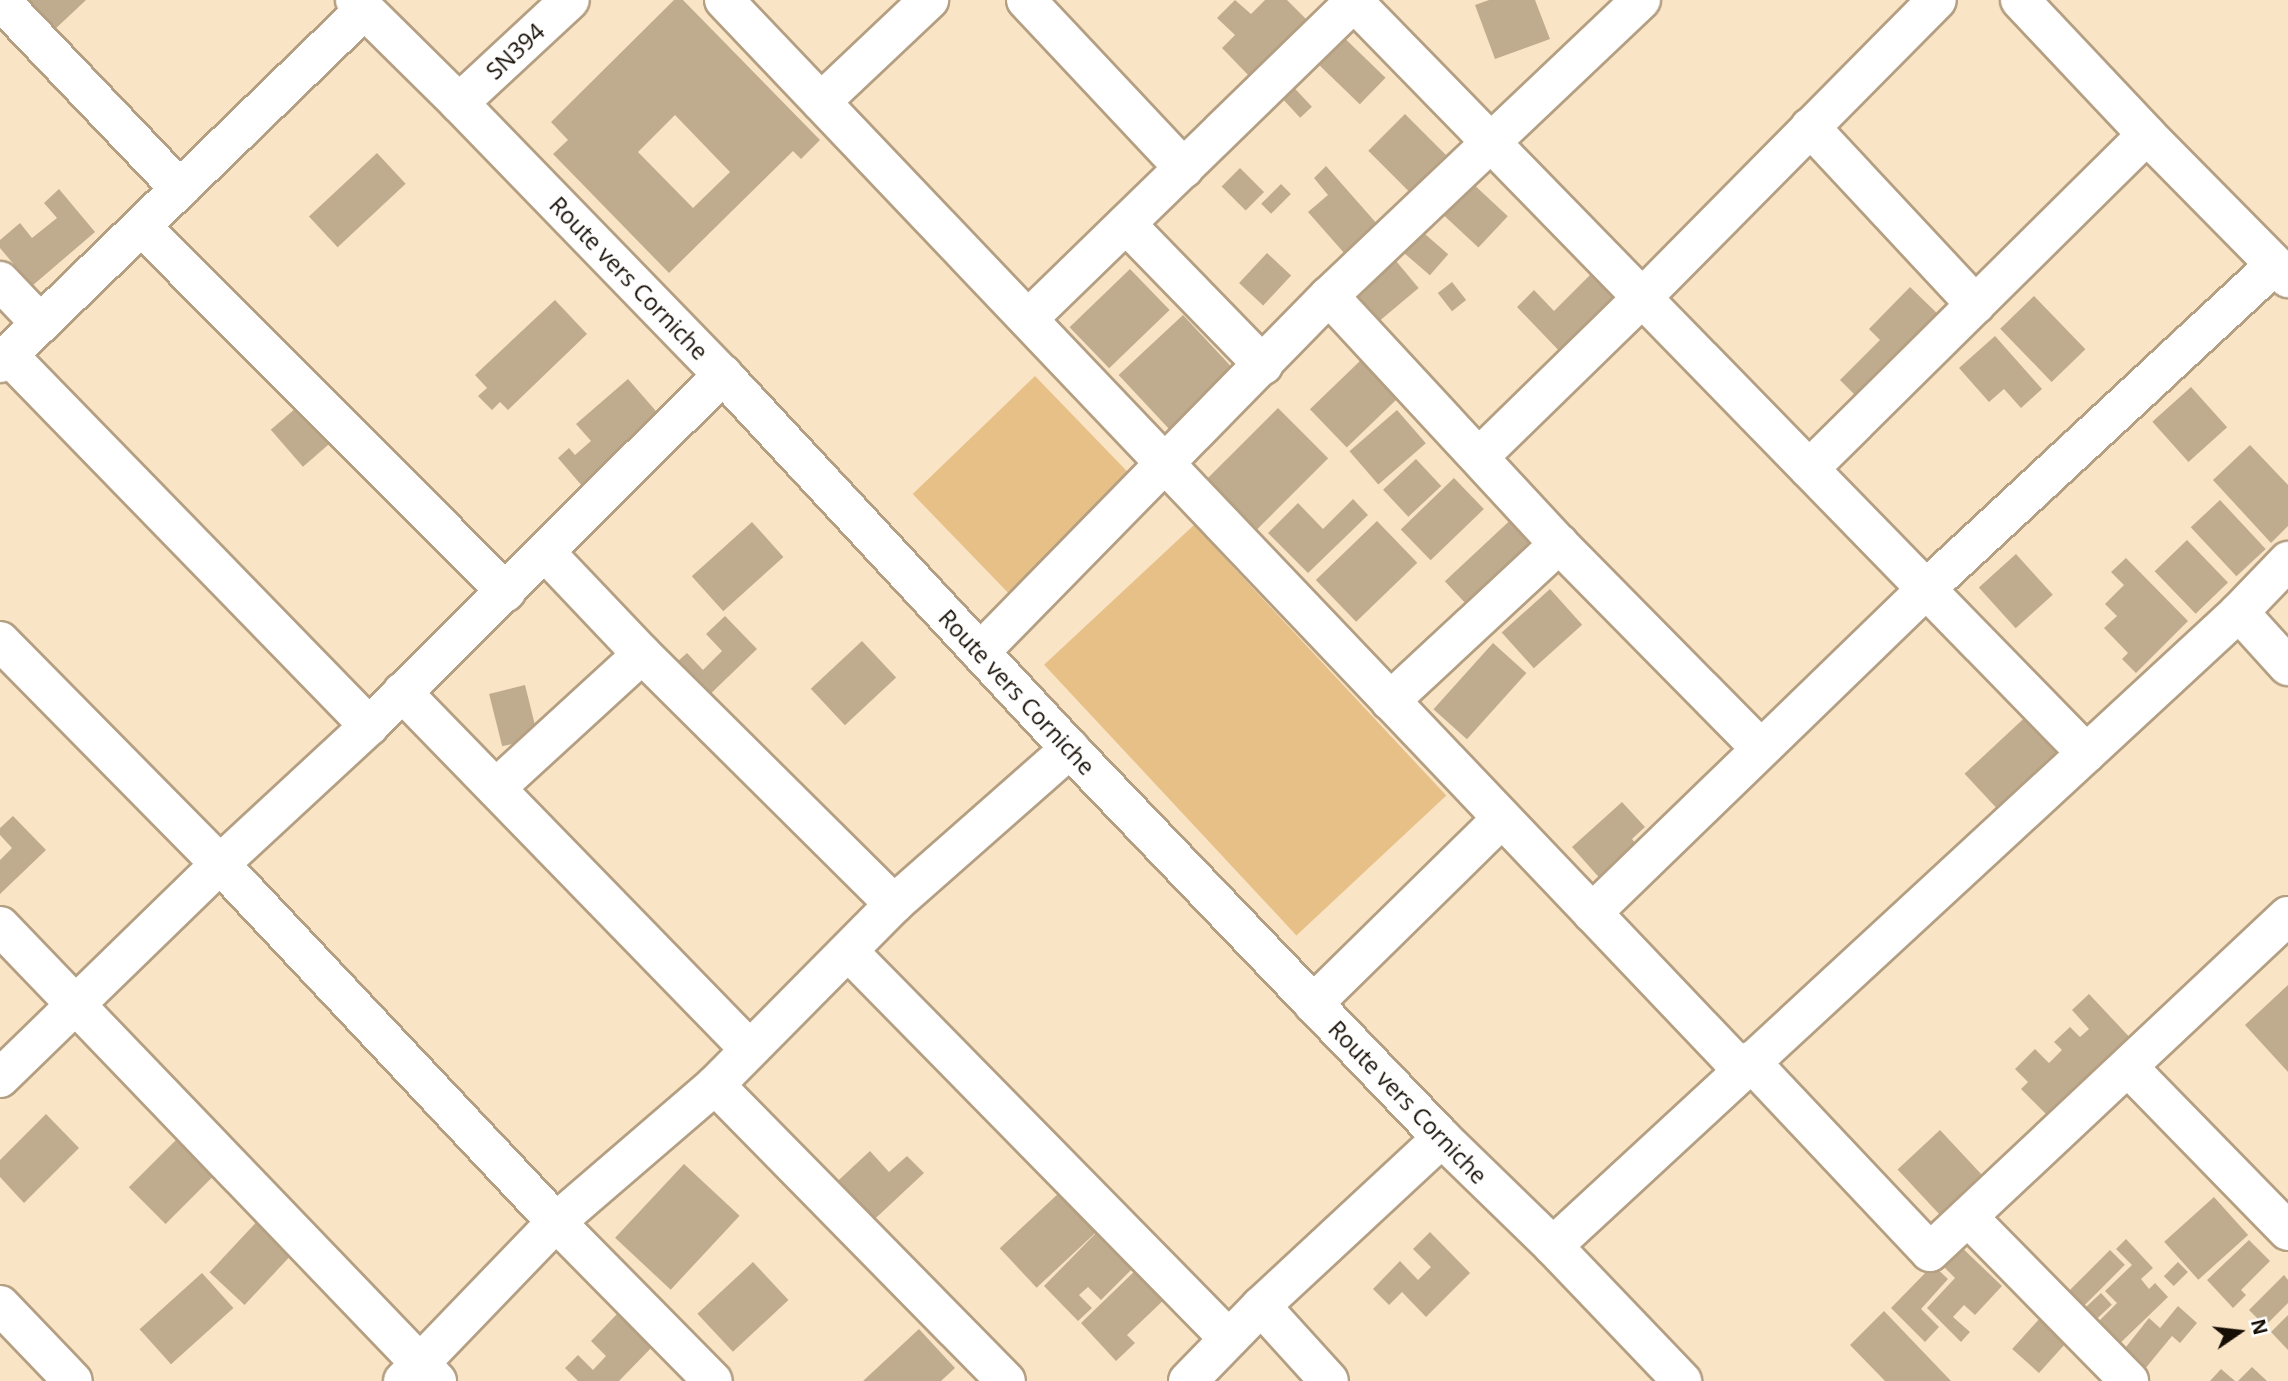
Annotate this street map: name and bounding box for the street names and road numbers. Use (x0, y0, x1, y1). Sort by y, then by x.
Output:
street label: SN394 (480, 17, 550, 85)
street label: Route vers Corniche (544, 191, 714, 365)
street label: Route vers Corniche (933, 604, 1101, 780)
street label: Route vers Corniche (1323, 1015, 1493, 1189)

